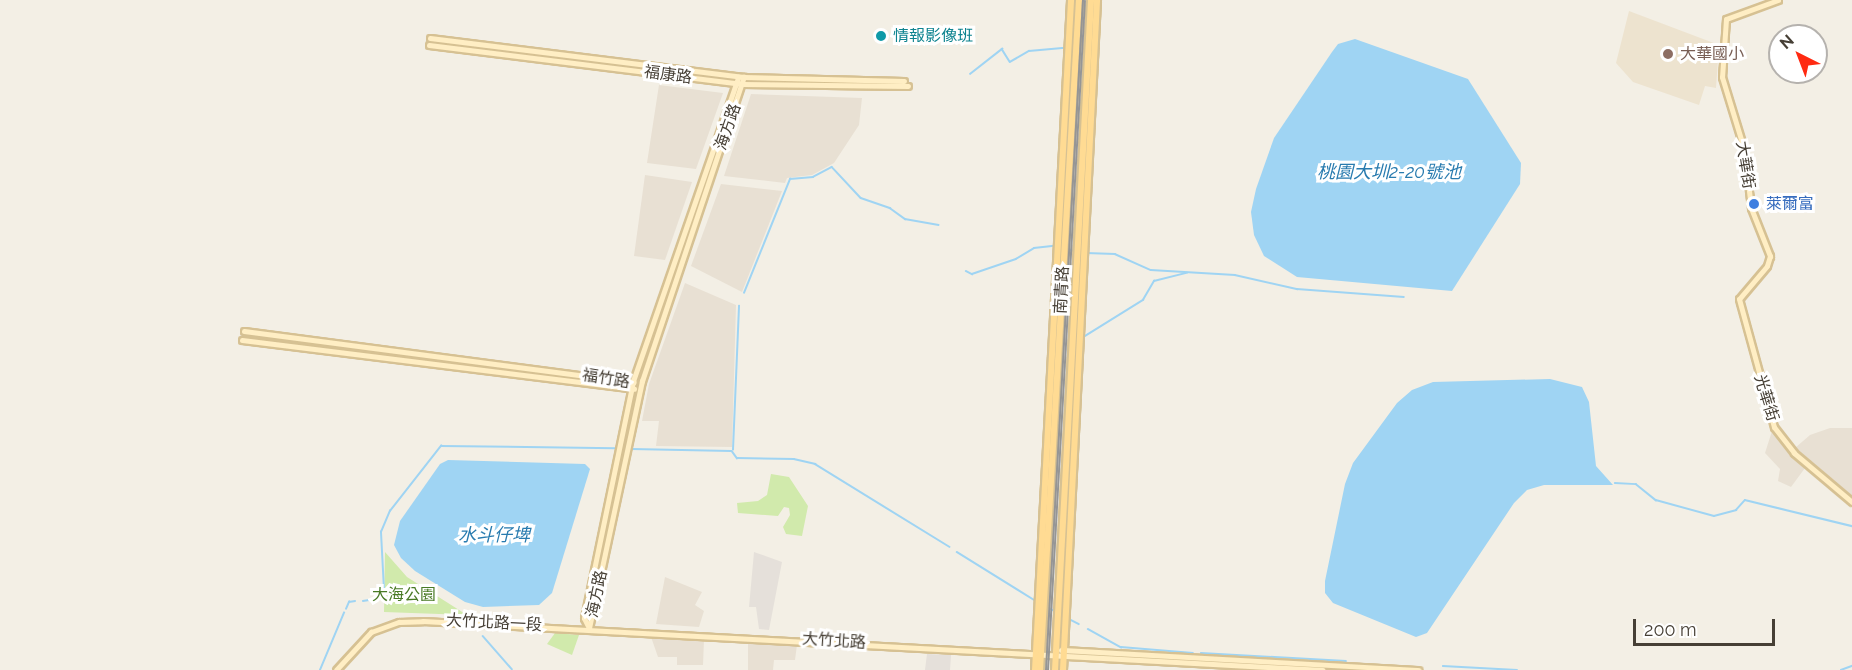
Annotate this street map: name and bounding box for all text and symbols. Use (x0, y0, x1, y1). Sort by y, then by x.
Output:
north arrow (1768, 24, 1828, 84)
place label: 情報影像班 (893, 26, 973, 46)
marker: 情報影像班 (874, 29, 888, 43)
text: N (1776, 31, 1798, 53)
place label: 大華國小 (1680, 44, 1744, 64)
marker: 大華國小 (1661, 47, 1675, 61)
street label: 福康路 (643, 62, 693, 88)
street label: 海方路 (711, 101, 745, 153)
street label: 大華街 (1732, 140, 1758, 190)
water label: 桃園大圳2-20號池 (1317, 161, 1461, 183)
place label: 萊爾富 (1766, 194, 1814, 214)
marker: 萊爾富 (1747, 197, 1761, 211)
street label: 南青路 (1051, 266, 1073, 314)
street label: 福竹路 (581, 366, 631, 392)
street label: 光華街 (1750, 372, 1782, 424)
water label: 水斗仔埤 (458, 524, 530, 546)
street label: 海方路 (583, 569, 611, 619)
park label: 大海公園 (372, 585, 436, 605)
scale bar (1636, 607, 1778, 645)
street label: 大竹北路一段 (446, 611, 542, 635)
text: 200 m (1644, 619, 1697, 640)
street label: 大竹北路 (801, 629, 867, 653)

